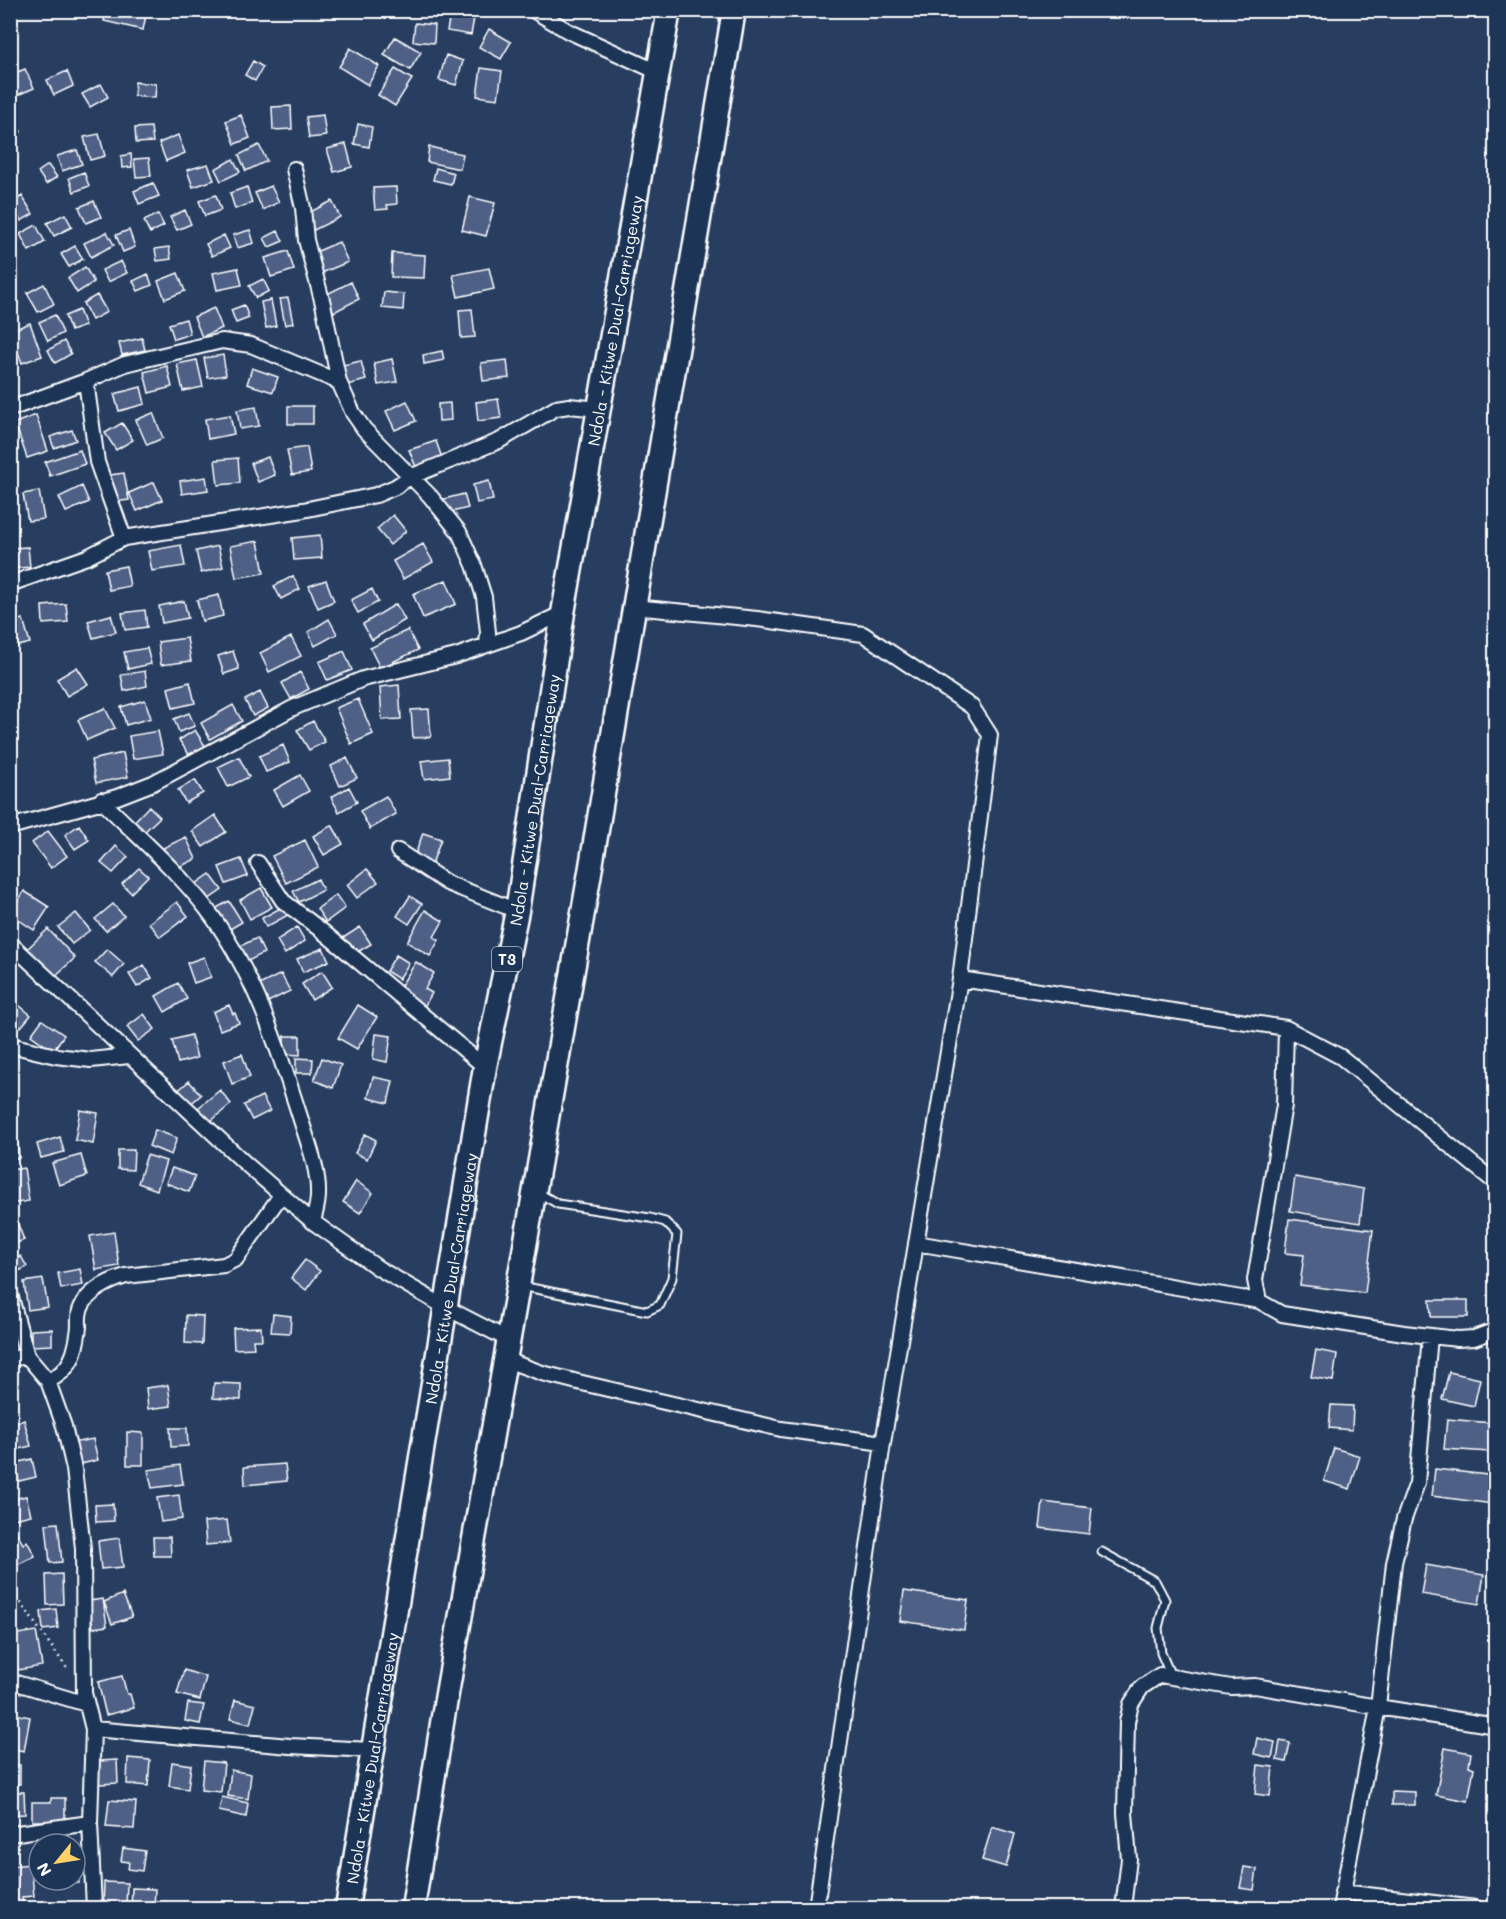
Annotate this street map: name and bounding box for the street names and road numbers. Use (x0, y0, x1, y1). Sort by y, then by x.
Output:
street label: Ndola - Kitwe Dual-Carriageway (582, 193, 647, 448)
street label: Ndola - Kitwe Dual-Carriageway (504, 672, 564, 928)
road number: T3 (492, 947, 522, 971)
street label: Ndola - Kitwe Dual-Carriageway (419, 1151, 481, 1406)
street label: Ndola - Kitwe Dual-Carriageway (341, 1631, 403, 1885)

